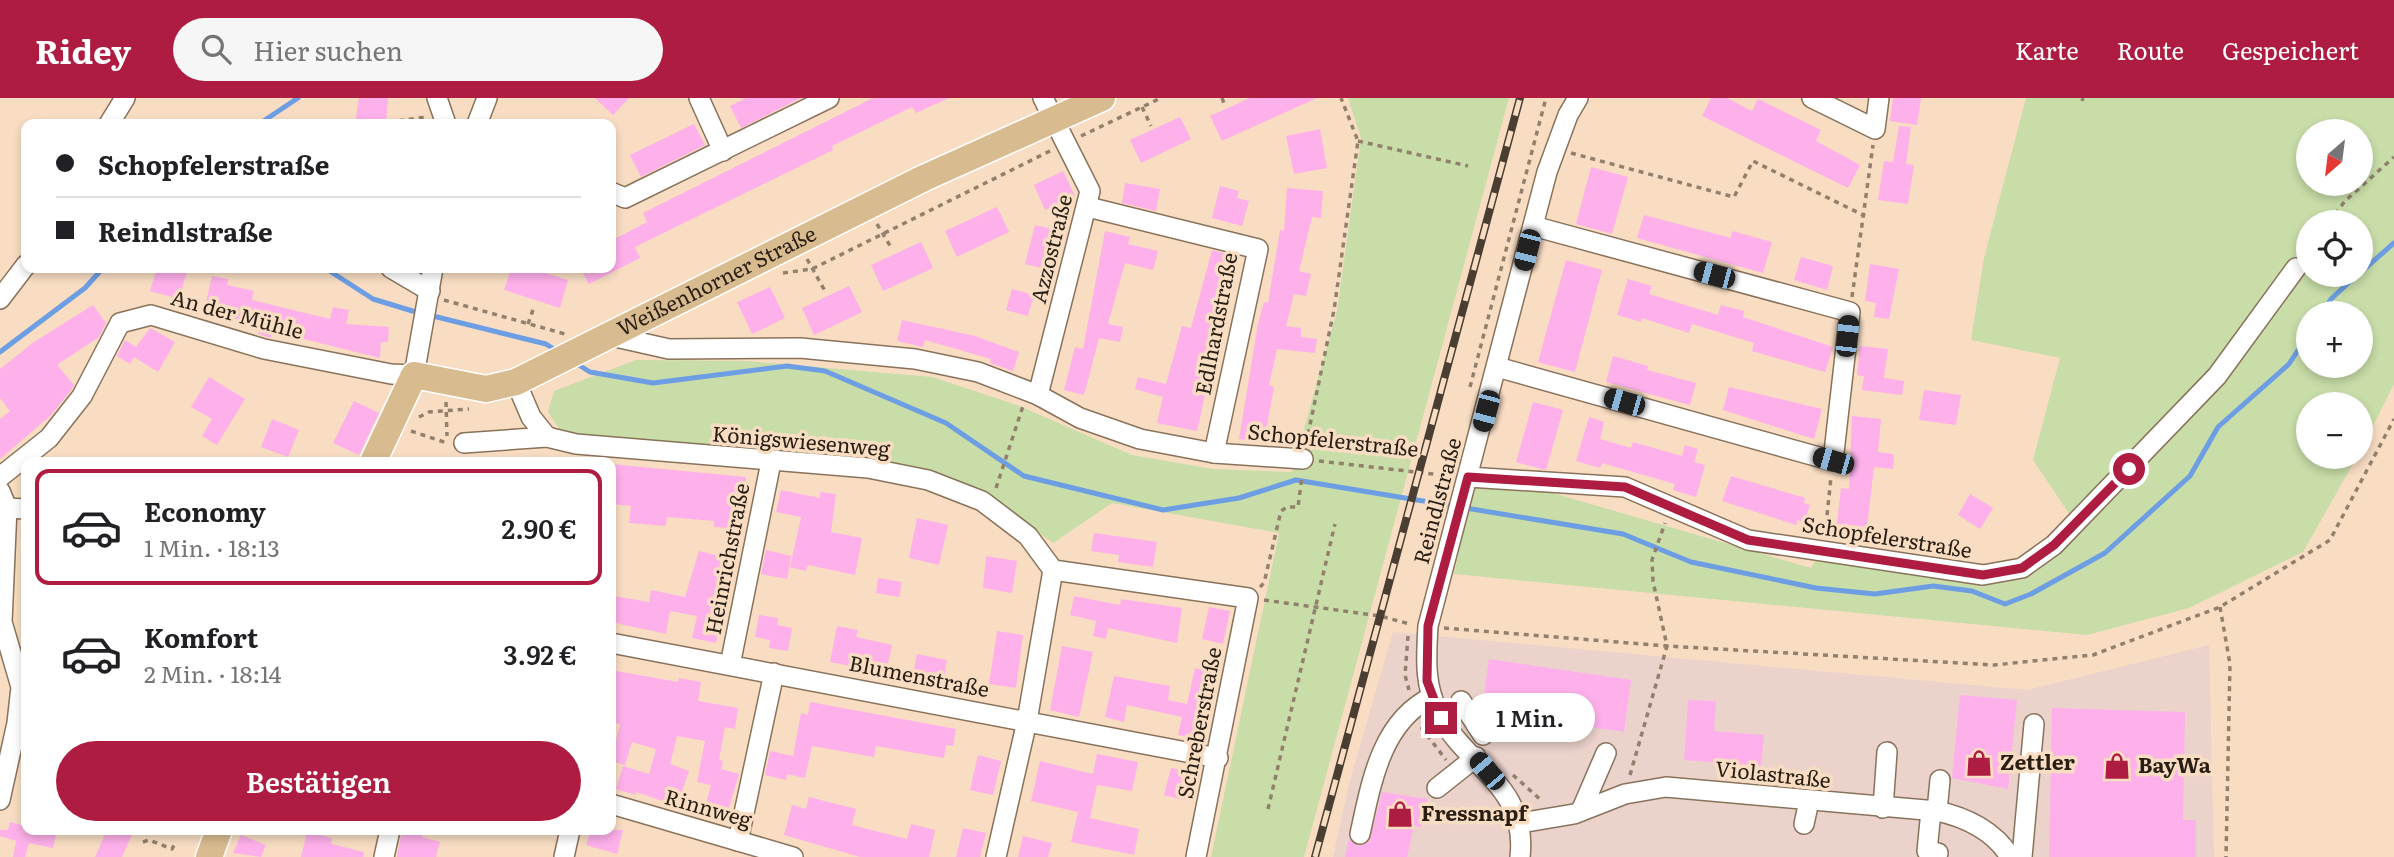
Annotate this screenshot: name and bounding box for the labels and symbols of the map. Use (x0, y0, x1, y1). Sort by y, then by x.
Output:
north arrow (2296, 119, 2373, 196)
street label: Azzostraße (1021, 190, 1078, 306)
street label: Weißenhorner Straße (611, 216, 821, 342)
car (1512, 227, 1543, 273)
street label: Edlhardstraße (1186, 250, 1244, 397)
car (1691, 259, 1738, 291)
street label: An der Mühle (168, 280, 307, 345)
car (1835, 314, 1860, 358)
car (1601, 386, 1648, 418)
car (1471, 388, 1502, 434)
street label: Schopfelerstraße (1246, 414, 1420, 463)
street label: Königswiesenweg (711, 416, 892, 463)
street label: Reindlstraße (1404, 434, 1467, 567)
car (1810, 445, 1857, 477)
route start (2113, 453, 2145, 485)
street label: Heinrichstraße (696, 480, 755, 637)
street label: Schopfelerstraße (1800, 507, 1975, 564)
street label: Schreberstraße (1168, 644, 1227, 801)
street label: Blumenstraße (847, 646, 992, 703)
callout: 1 Min. (1466, 694, 1595, 742)
route end (1425, 702, 1457, 734)
place label: Zettler (2000, 745, 2076, 776)
car (1466, 748, 1509, 794)
shop icon: Zettler (1964, 748, 1994, 778)
place label: BayWa (2138, 748, 2212, 779)
street label: Violastraße (1714, 751, 1833, 794)
shop icon: BayWa (2102, 751, 2132, 781)
street label: Rinnweg (661, 779, 756, 834)
place label: Fressnapf (1421, 796, 1529, 827)
shop icon: Fressnapf (1385, 799, 1415, 829)

